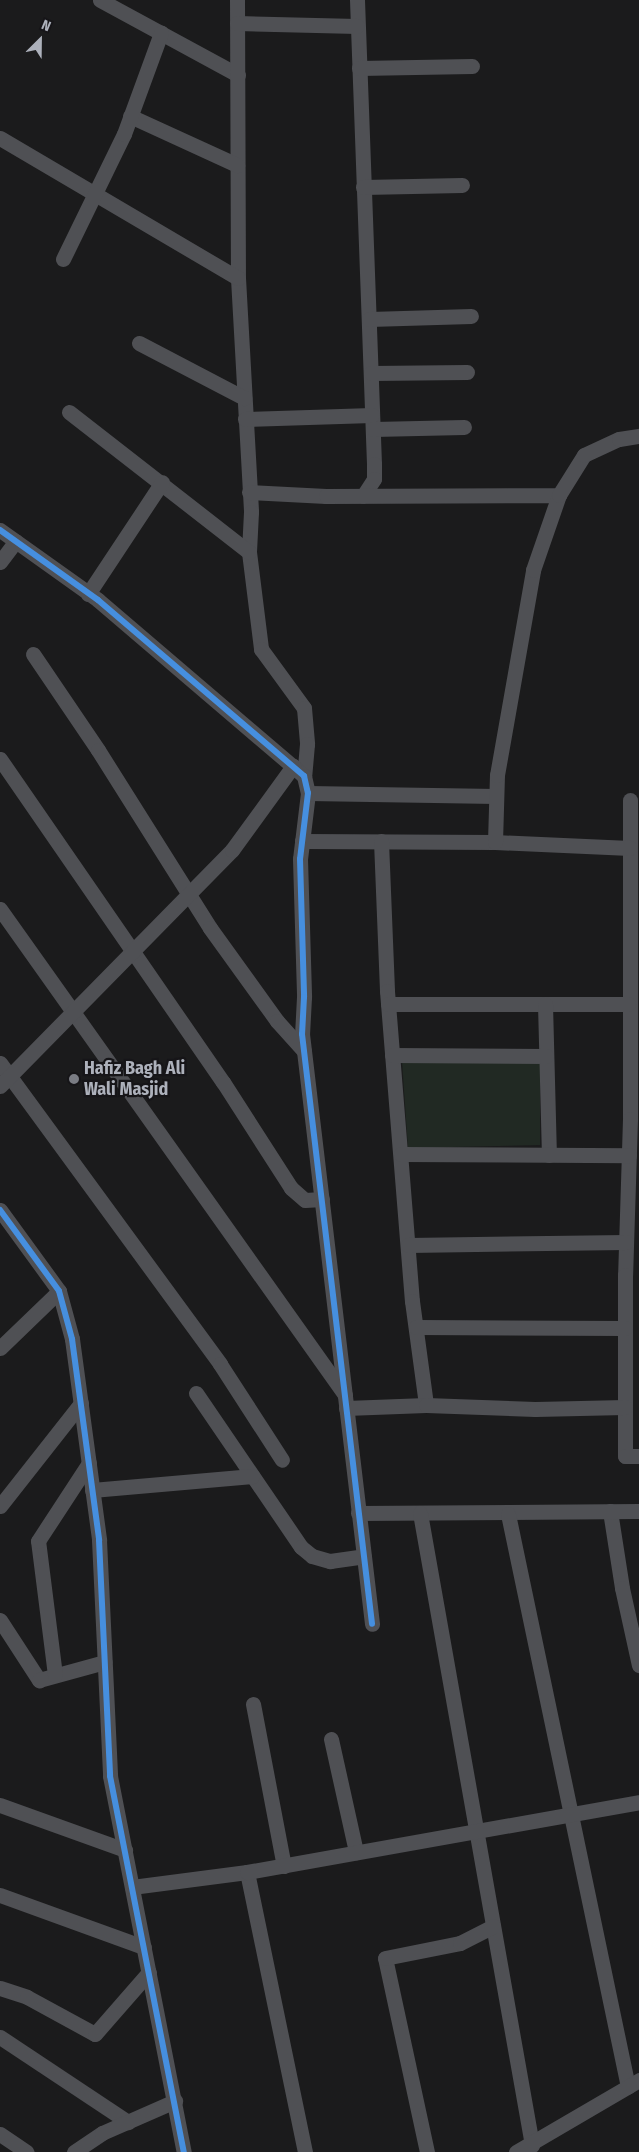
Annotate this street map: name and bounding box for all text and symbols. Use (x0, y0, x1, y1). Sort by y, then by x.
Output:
north arrow (15, 15, 65, 65)
text: N (39, 16, 53, 35)
place label: Hafiz Bagh Ali Wali Masjid (84, 1058, 185, 1100)
marker: Hafiz Bagh Ali Wali Masjid (68, 1073, 80, 1085)

